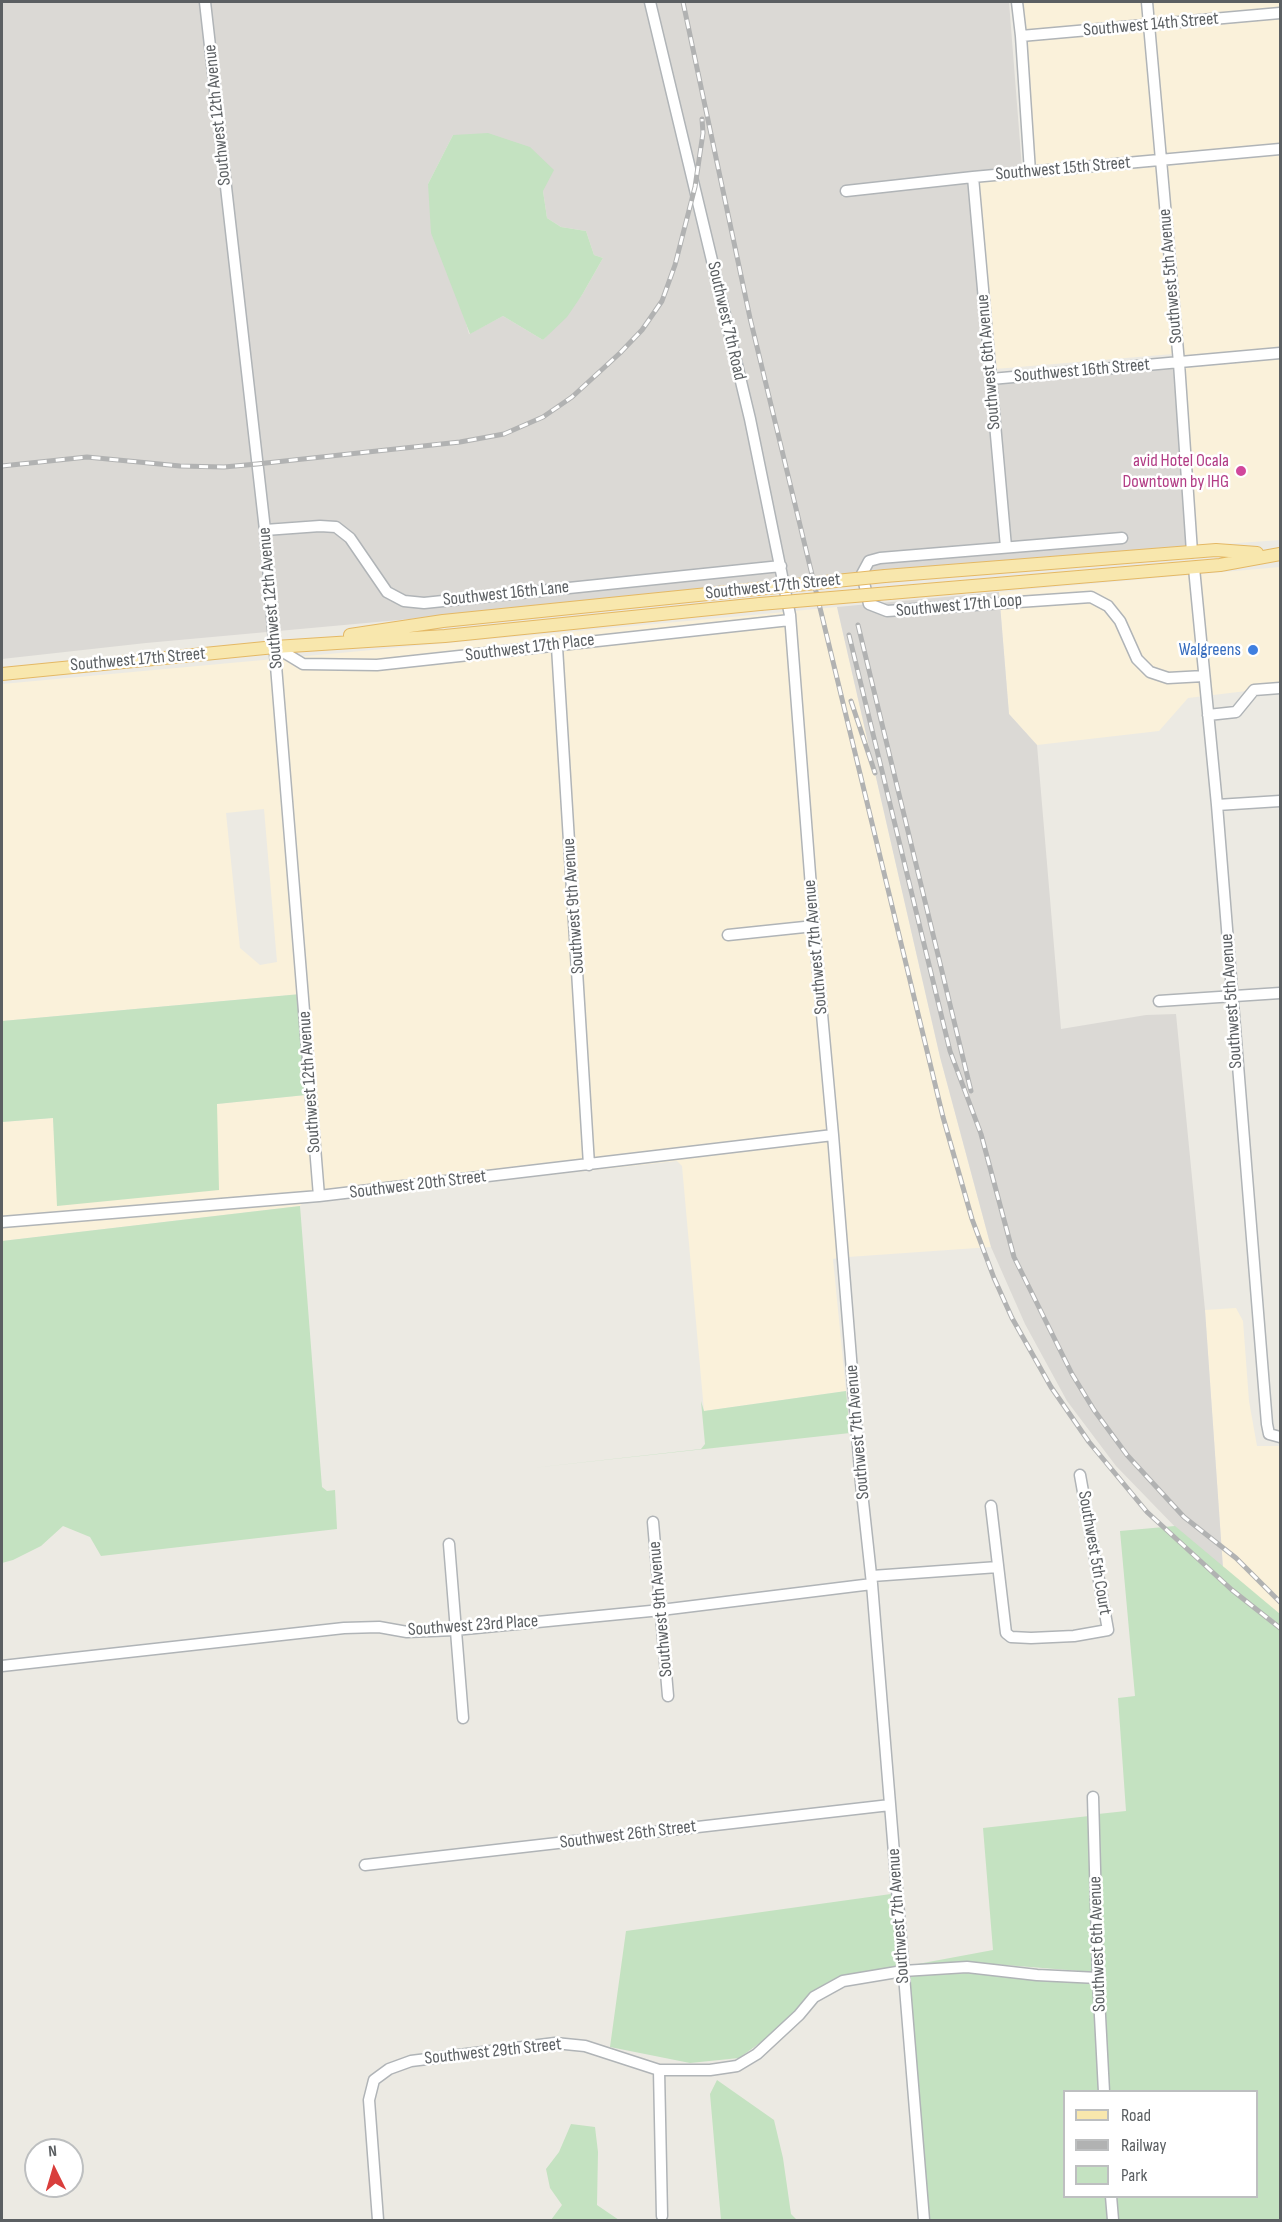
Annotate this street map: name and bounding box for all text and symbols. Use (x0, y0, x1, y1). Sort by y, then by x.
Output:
street label: Southwest 14th Street (1082, 8, 1220, 42)
street label: Southwest 12th Avenue (200, 43, 236, 187)
street label: Southwest 15th Street (995, 152, 1131, 186)
street label: Southwest 5th Avenue (1154, 208, 1188, 344)
street label: Southwest 7th Road (702, 259, 750, 383)
street label: Southwest 6th Avenue (972, 293, 1006, 431)
street label: Southwest 16th Street (1013, 354, 1151, 388)
place label: avid Hotel Ocala Downtown by IHG (1122, 450, 1229, 492)
marker: avid Hotel Ocala Downtown by IHG (1234, 464, 1248, 478)
street label: Southwest 12th Avenue (254, 526, 288, 670)
street label: Southwest 17th Street (704, 569, 842, 605)
street label: Southwest 16th Lane (442, 577, 570, 611)
street label: Southwest 17th Loop (895, 590, 1023, 622)
street label: Southwest 17th Place (464, 629, 596, 667)
place label: Walgreens (1179, 639, 1241, 661)
street label: Southwest 17th Street (70, 643, 206, 677)
marker: Walgreens (1246, 643, 1260, 657)
street label: Southwest 9th Avenue (558, 837, 590, 975)
street label: Southwest 7th Avenue (799, 879, 833, 1015)
street label: Southwest 5th Avenue (1217, 933, 1247, 1069)
street label: Southwest 12th Avenue (294, 1010, 326, 1154)
street label: Southwest 20th Street (348, 1166, 488, 1204)
street label: Southwest 7th Avenue (841, 1364, 875, 1500)
street label: Southwest 5th Court (1072, 1489, 1116, 1617)
street label: Southwest 9th Avenue (644, 1540, 678, 1678)
street label: Southwest 23rd Place (407, 1611, 539, 1641)
street label: Southwest 26th Street (559, 1816, 697, 1854)
street label: Southwest 7th Avenue (884, 1848, 914, 1984)
street label: Southwest 6th Avenue (1085, 1876, 1111, 2012)
street label: Southwest 29th Street (423, 2034, 563, 2070)
legend (1063, 2090, 1258, 2198)
text: Road (1121, 2105, 1151, 2126)
text: Railway (1121, 2135, 1166, 2156)
north arrow (24, 2138, 84, 2198)
text: N (47, 2142, 58, 2161)
text: Park (1121, 2165, 1147, 2186)

